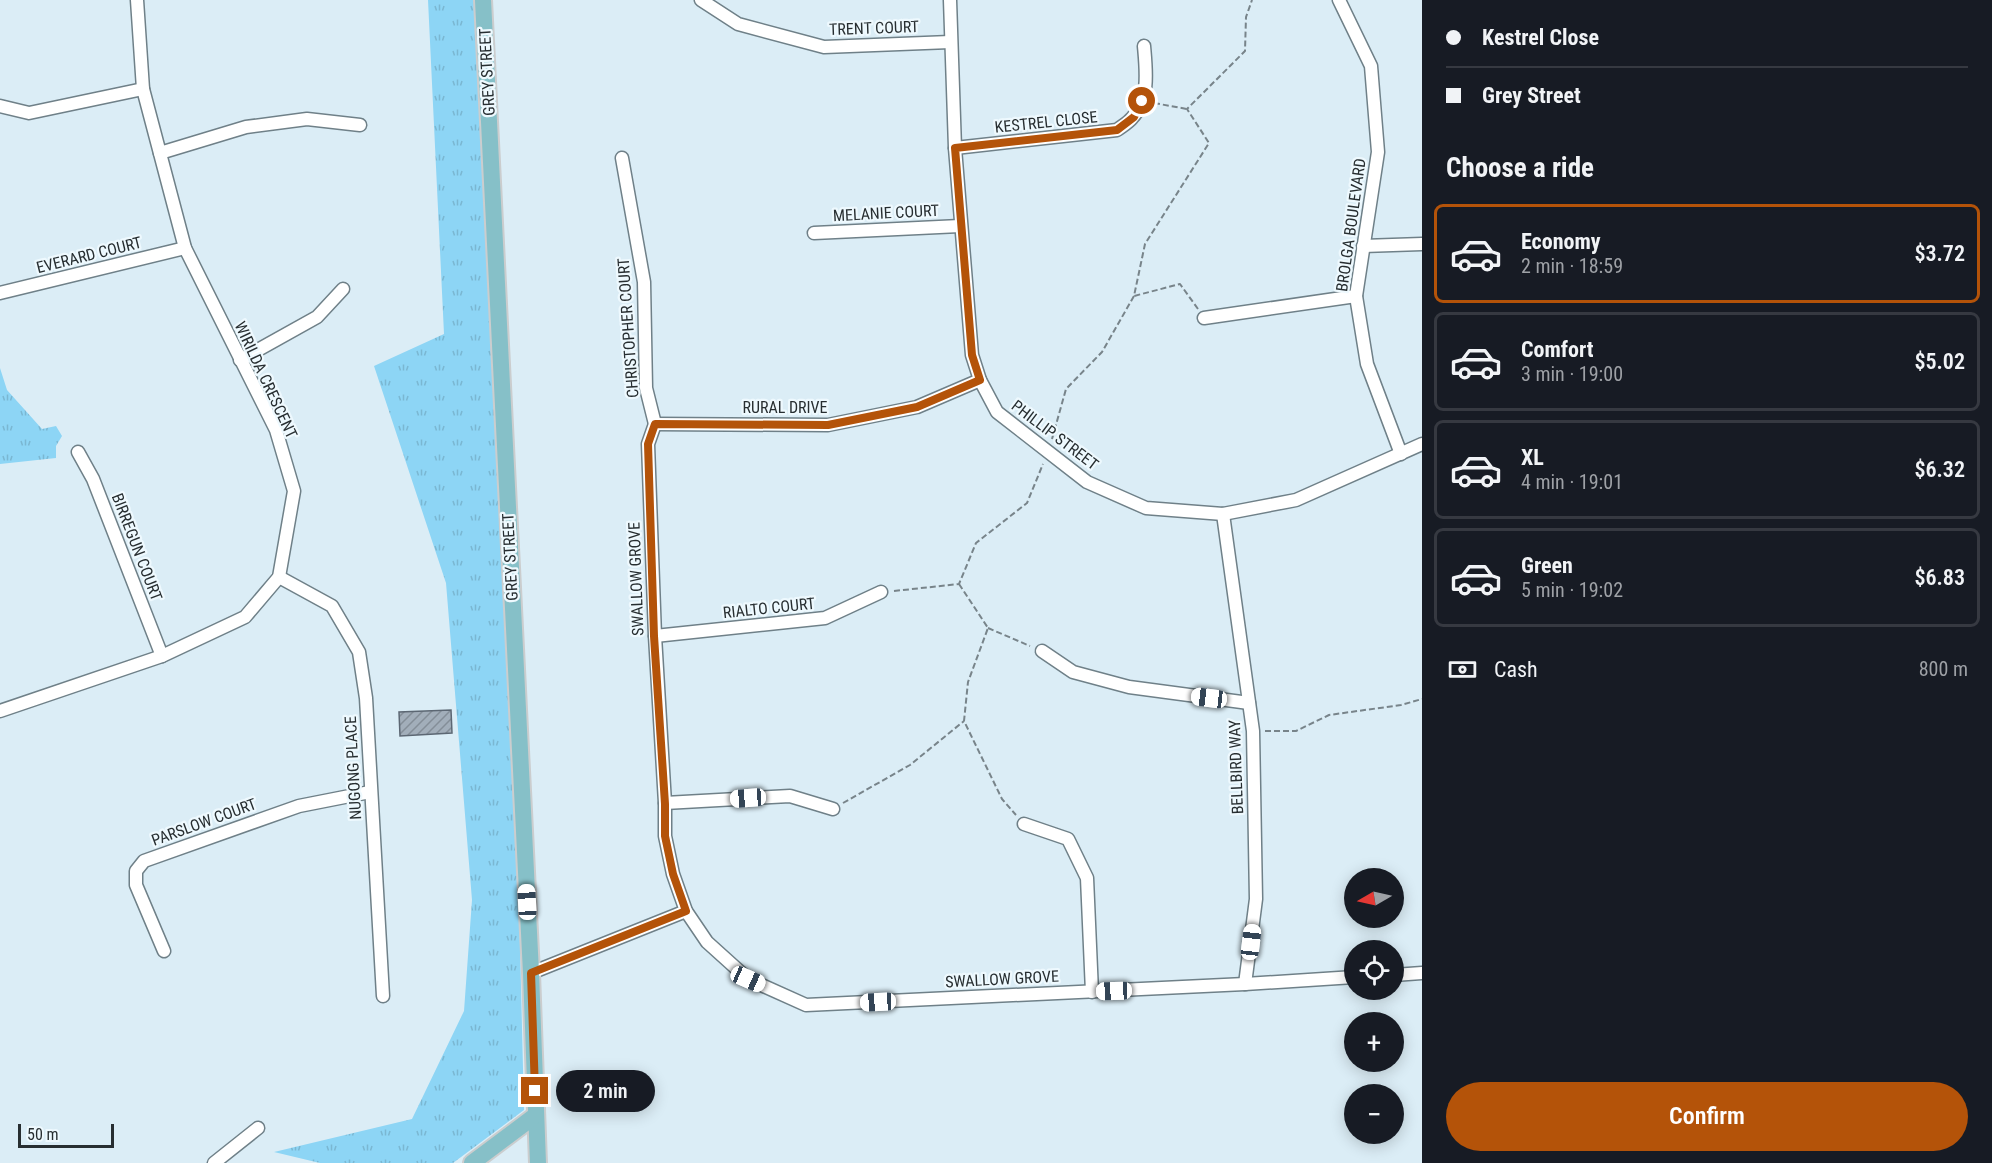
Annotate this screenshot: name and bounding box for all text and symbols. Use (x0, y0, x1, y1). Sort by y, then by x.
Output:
street label: TRENT COURT (829, 17, 919, 39)
text: Kestrel Close (1482, 25, 1599, 50)
street label: GREY STREET (475, 28, 499, 116)
text: Grey Street (1482, 83, 1581, 108)
route start (1128, 87, 1155, 114)
street label: KESTREL CLOSE (994, 107, 1098, 137)
text: Choose a ride (1446, 152, 1594, 184)
street label: BROLGA BOULEVARD (1332, 157, 1370, 293)
street label: MELANIE COURT (832, 201, 940, 225)
icon: car (1449, 227, 1503, 281)
text: Economy (1521, 229, 1601, 254)
street label: EVERARD COURT (34, 233, 144, 277)
text: $3.72 (1914, 241, 1965, 266)
text: 2 min · 18:59 (1521, 254, 1623, 278)
street label: CHRISTOPHER COURT (614, 257, 642, 399)
street label: WIRILDA CRESCENT (231, 318, 301, 442)
icon: car (1449, 335, 1503, 389)
text: Comfort (1521, 337, 1594, 362)
text: $5.02 (1914, 349, 1965, 374)
text: 3 min · 19:00 (1521, 362, 1623, 386)
street label: PHILLIP STREET (1008, 396, 1102, 474)
street label: RURAL DRIVE (742, 398, 828, 417)
icon: car (1449, 443, 1503, 497)
text: XL (1521, 445, 1544, 470)
text: $6.32 (1914, 457, 1965, 482)
text: 4 min · 19:01 (1521, 470, 1623, 494)
street label: BIRREGUN COURT (108, 491, 166, 603)
street label: GREY STREET (498, 513, 522, 601)
street label: SWALLOW GROVE (625, 522, 647, 636)
icon: car (1449, 551, 1503, 605)
text: Green (1521, 553, 1573, 578)
text: $6.83 (1914, 565, 1965, 590)
text: 5 min · 19:02 (1521, 578, 1623, 602)
street label: RIALTO COURT (722, 594, 816, 622)
icon: cash (1446, 653, 1479, 686)
text: Cash (1494, 657, 1538, 682)
text: 800 m (1919, 657, 1968, 681)
car (1190, 687, 1228, 709)
street label: NUGONG PLACE (341, 716, 365, 820)
street label: BELLBIRD WAY (1225, 719, 1247, 815)
car (729, 788, 767, 808)
street label: PARSLOW COURT (149, 794, 259, 850)
north arrow (1344, 868, 1404, 928)
map controls (1344, 868, 1404, 1144)
car (517, 884, 537, 920)
car (1240, 923, 1262, 961)
button: locate (1344, 940, 1404, 1000)
car (728, 963, 768, 995)
street label: SWALLOW GROVE (945, 967, 1059, 991)
car (1096, 981, 1132, 1001)
car (860, 992, 896, 1012)
button: + (1344, 1012, 1404, 1072)
callout: 2 min (556, 1070, 655, 1112)
route end (521, 1077, 548, 1104)
text: 2 min (583, 1079, 628, 1103)
button: Confirm (1446, 1082, 1968, 1151)
button: − (1344, 1084, 1404, 1144)
scale bar (18, 1121, 114, 1148)
text: 50 m (27, 1125, 59, 1144)

